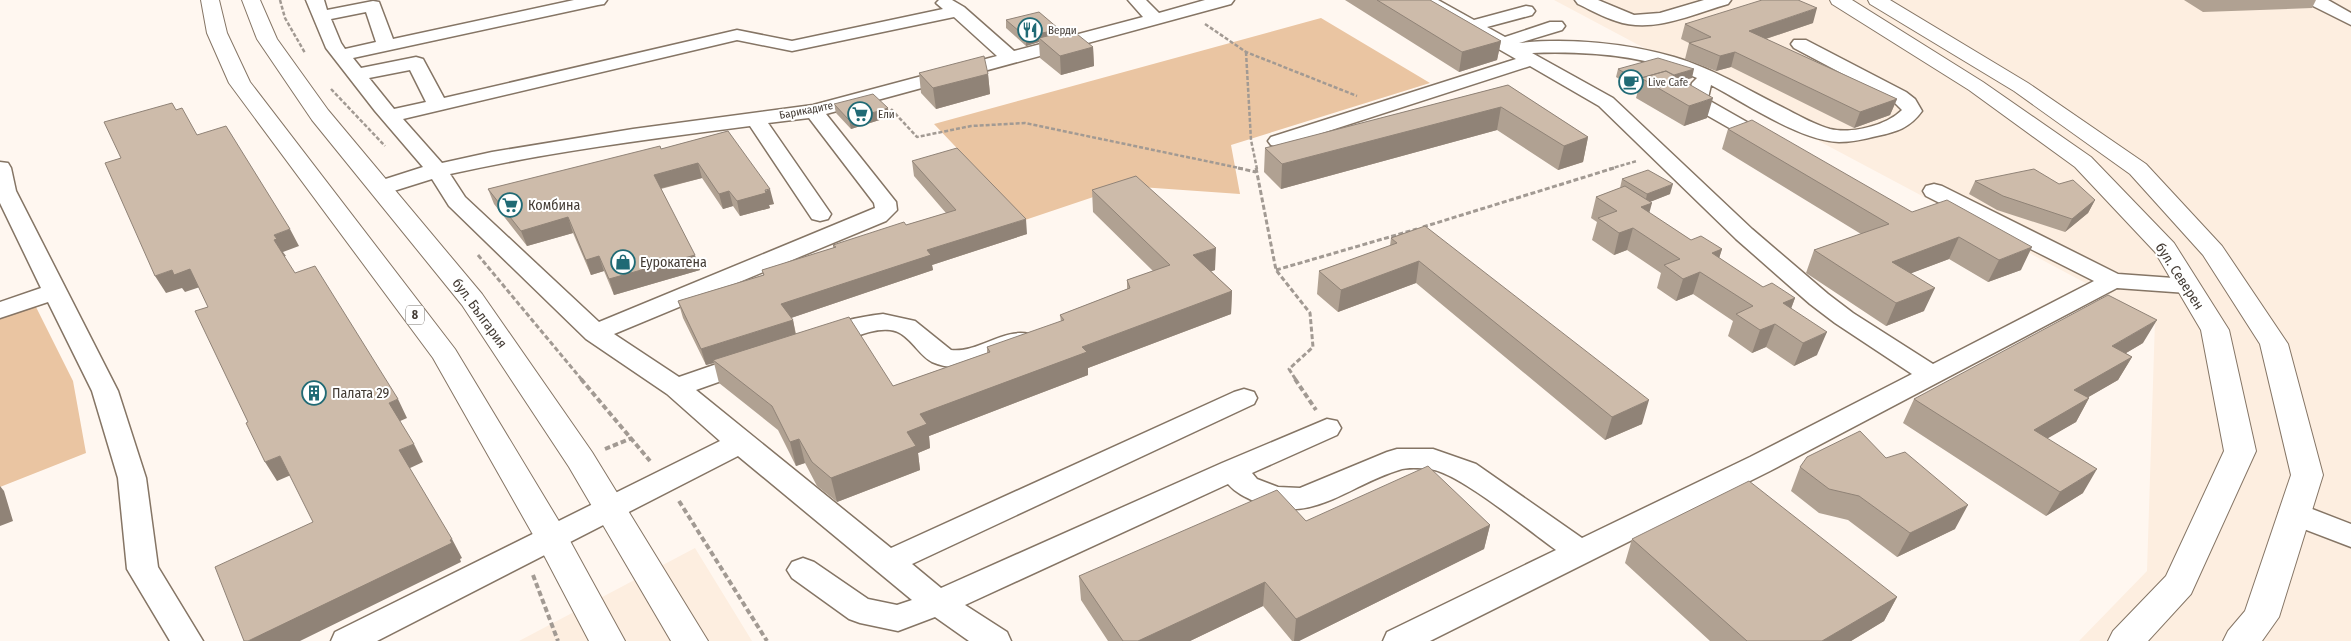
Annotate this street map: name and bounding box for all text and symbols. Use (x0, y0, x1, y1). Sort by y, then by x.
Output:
restaurant icon: Верди (1017, 17, 1043, 43)
place label: Верди (1048, 24, 1077, 37)
cafe icon: Live Cafe (1618, 69, 1644, 95)
place label: Live Cafe (1648, 76, 1688, 89)
street label: Барикадите (778, 99, 834, 122)
supermarket icon: Ели (847, 101, 873, 127)
place label: Ели (878, 108, 895, 121)
supermarket icon: Комбина (497, 192, 523, 218)
place label: Комбина (528, 197, 580, 214)
street label: бул. Северен (2152, 240, 2207, 313)
shop icon: Еурокатена (610, 249, 636, 275)
place label: Еурокатена (640, 254, 707, 271)
street label: бул. България (449, 275, 511, 352)
road number: 8 (406, 306, 424, 324)
building icon: Палата 29 (301, 380, 327, 406)
place label: Палата 29 (332, 385, 389, 402)

